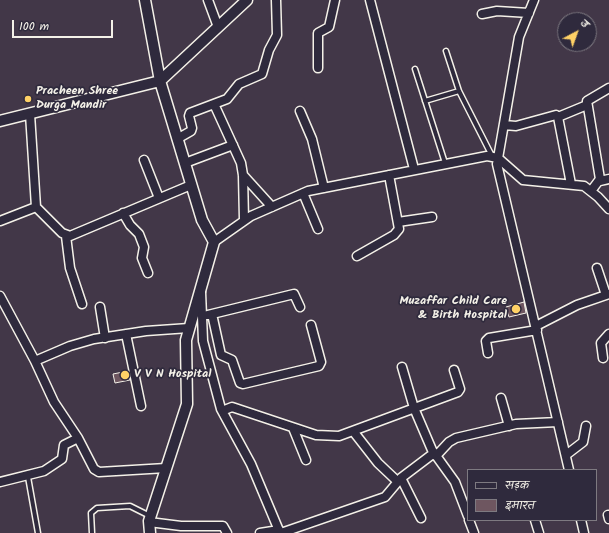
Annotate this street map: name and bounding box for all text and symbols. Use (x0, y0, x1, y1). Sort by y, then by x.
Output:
scale bar (14, 12, 115, 38)
north arrow (557, 12, 597, 52)
text: उ (576, 15, 593, 33)
text: 100 m (19, 17, 49, 36)
place label: Pracheen Shree Durga Mandir (36, 85, 118, 113)
marker: Pracheen Shree Durga Mandir (23, 94, 33, 104)
place label: Muzaffar Child Care & Birth Hospital (399, 295, 507, 323)
marker: Muzaffar Child Care & Birth Hospital (510, 303, 522, 315)
place label: V V N Hospital (134, 368, 211, 382)
marker: V V N Hospital (119, 369, 131, 381)
legend (467, 469, 597, 521)
text: सड़क (505, 476, 529, 495)
text: इमारत (505, 496, 535, 515)

